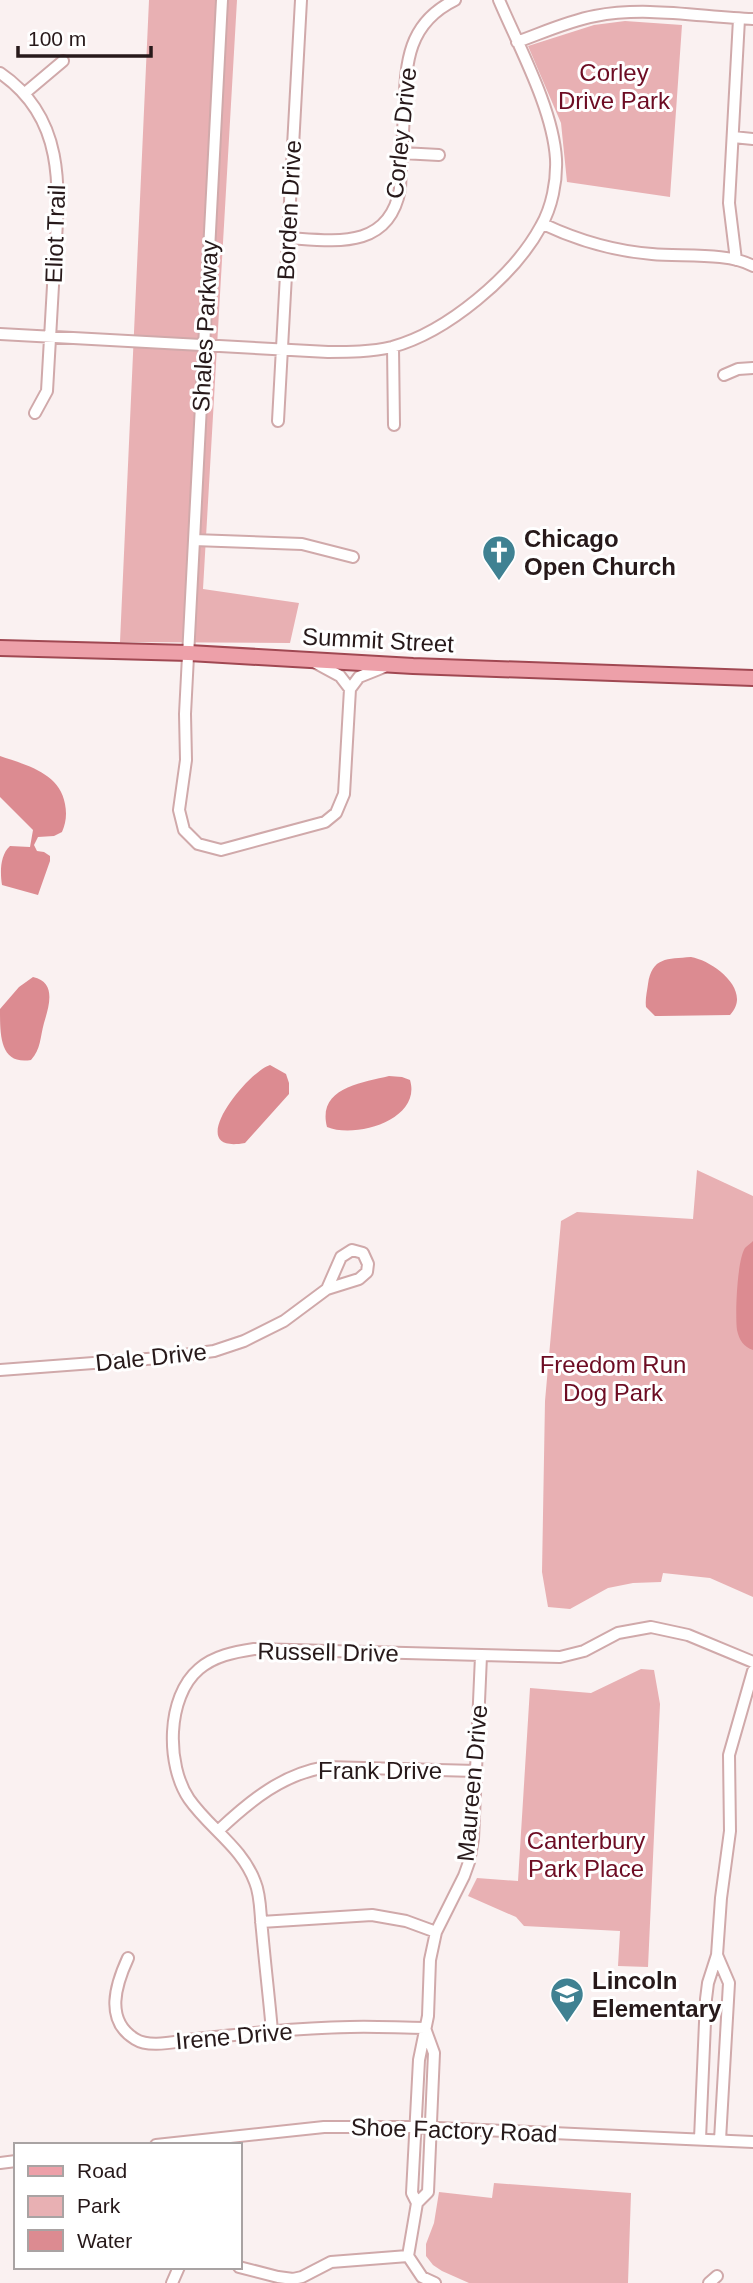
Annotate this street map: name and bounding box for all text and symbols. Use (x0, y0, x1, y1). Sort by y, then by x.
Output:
scale bar (18, 14, 150, 58)
text: 100 m (28, 27, 86, 50)
park label: Corley Drive Park (558, 59, 671, 114)
street label: Corley Drive (381, 66, 421, 200)
street label: Borden Drive (272, 139, 306, 281)
street label: Eliot Trail (40, 184, 70, 284)
street label: Shales Parkway (187, 239, 223, 413)
place label: Chicago Open Church (524, 525, 676, 580)
church icon: Chicago Open Church (480, 533, 518, 582)
street label: Summit Street (301, 623, 455, 657)
street label: Dale Drive (94, 1338, 208, 1376)
park label: Freedom Run Dog Park (540, 1351, 686, 1406)
street label: Russell Drive (257, 1637, 399, 1667)
street label: Maureen Drive (452, 1703, 492, 1863)
street label: Frank Drive (318, 1757, 442, 1784)
park label: Canterbury Park Place (527, 1827, 645, 1882)
place label: Lincoln Elementary (592, 1967, 722, 2022)
school or university icon: Lincoln Elementary (548, 1975, 586, 2024)
street label: Irene Drive (174, 2017, 294, 2055)
street label: Shoe Factory Road (350, 2113, 558, 2147)
legend (14, 2143, 242, 2269)
text: Road (77, 2159, 127, 2182)
text: Park (77, 2194, 121, 2217)
text: Water (77, 2229, 132, 2252)

